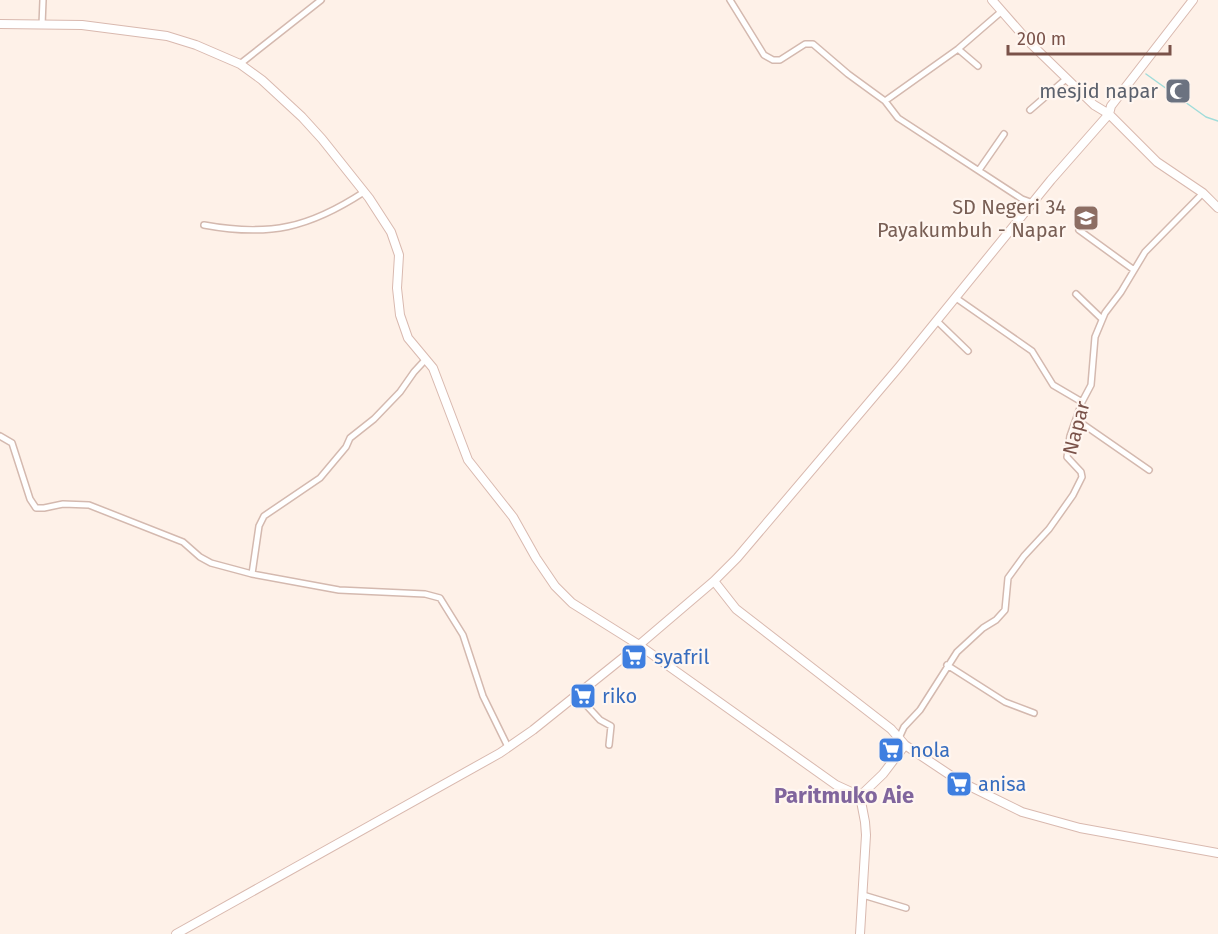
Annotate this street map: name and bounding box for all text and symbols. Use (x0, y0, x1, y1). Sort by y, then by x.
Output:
scale bar (1008, 18, 1170, 56)
text: 200 m (1017, 28, 1066, 50)
mosque icon: mesjid napar (1163, 76, 1193, 106)
place label: mesjid napar (1039, 79, 1158, 103)
place label: SD Negeri 34 Payakumbuh - Napar (877, 195, 1066, 242)
school or university icon: SD Negeri 34 Payakumbuh - Napar (1071, 203, 1101, 233)
street label: Napar (1057, 398, 1095, 458)
supermarket icon: syafril (619, 642, 649, 672)
place label: syafril (654, 645, 709, 669)
supermarket icon: riko (568, 681, 598, 711)
place label: riko (602, 684, 637, 708)
supermarket icon: nola (876, 735, 906, 765)
place label: nola (910, 738, 950, 762)
supermarket icon: anisa (944, 769, 974, 799)
place label: anisa (978, 772, 1026, 796)
district label: Paritmuko Aie (774, 782, 914, 809)

